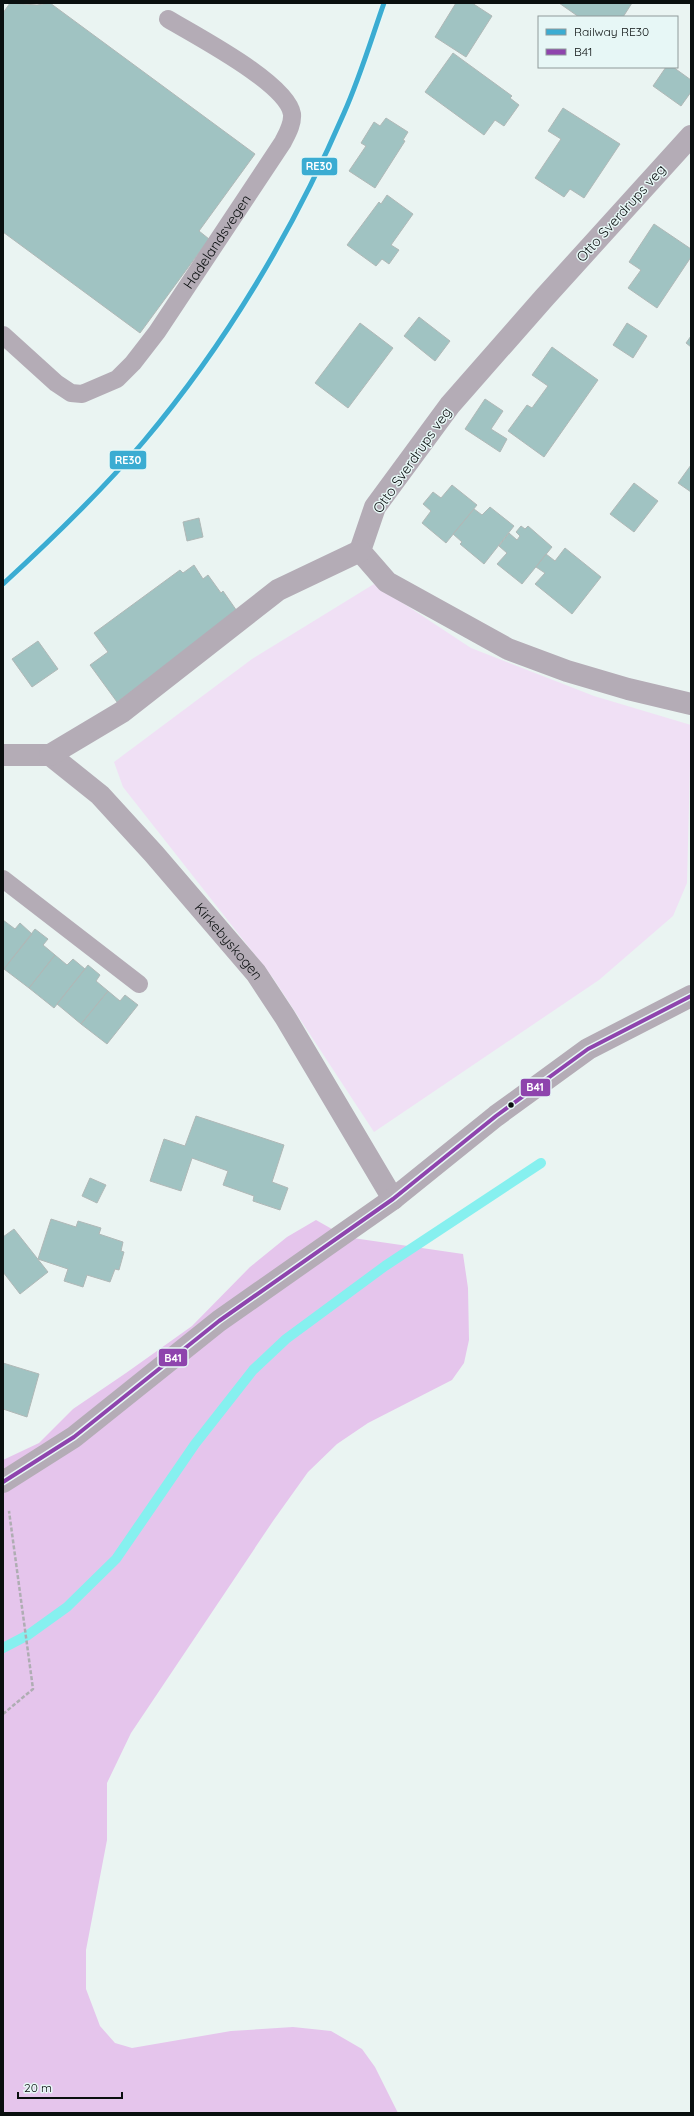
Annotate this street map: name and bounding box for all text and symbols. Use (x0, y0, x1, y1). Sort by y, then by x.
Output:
legend (538, 16, 678, 68)
text: Railway RE30 (574, 24, 649, 39)
text: B41 (574, 44, 593, 59)
line badge: RE30 (301, 157, 338, 176)
text: RE30 (306, 159, 332, 173)
street label: Otto Sverdrups veg (572, 160, 670, 266)
street label: Hadelandsvegen (179, 191, 255, 292)
street label: Otto Sverdrups veg (369, 404, 455, 516)
line badge: RE30 (109, 450, 147, 470)
text: RE30 (115, 453, 141, 467)
street label: Kirkebyskogen (191, 899, 267, 983)
line badge: B41 (520, 1078, 551, 1097)
text: B41 (526, 1080, 544, 1094)
unlabelled marker (506, 1100, 516, 1110)
line badge: B41 (158, 1348, 188, 1367)
text: B41 (164, 1351, 182, 1365)
scale bar (18, 2074, 122, 2100)
text: 20 m (24, 2080, 52, 2095)

